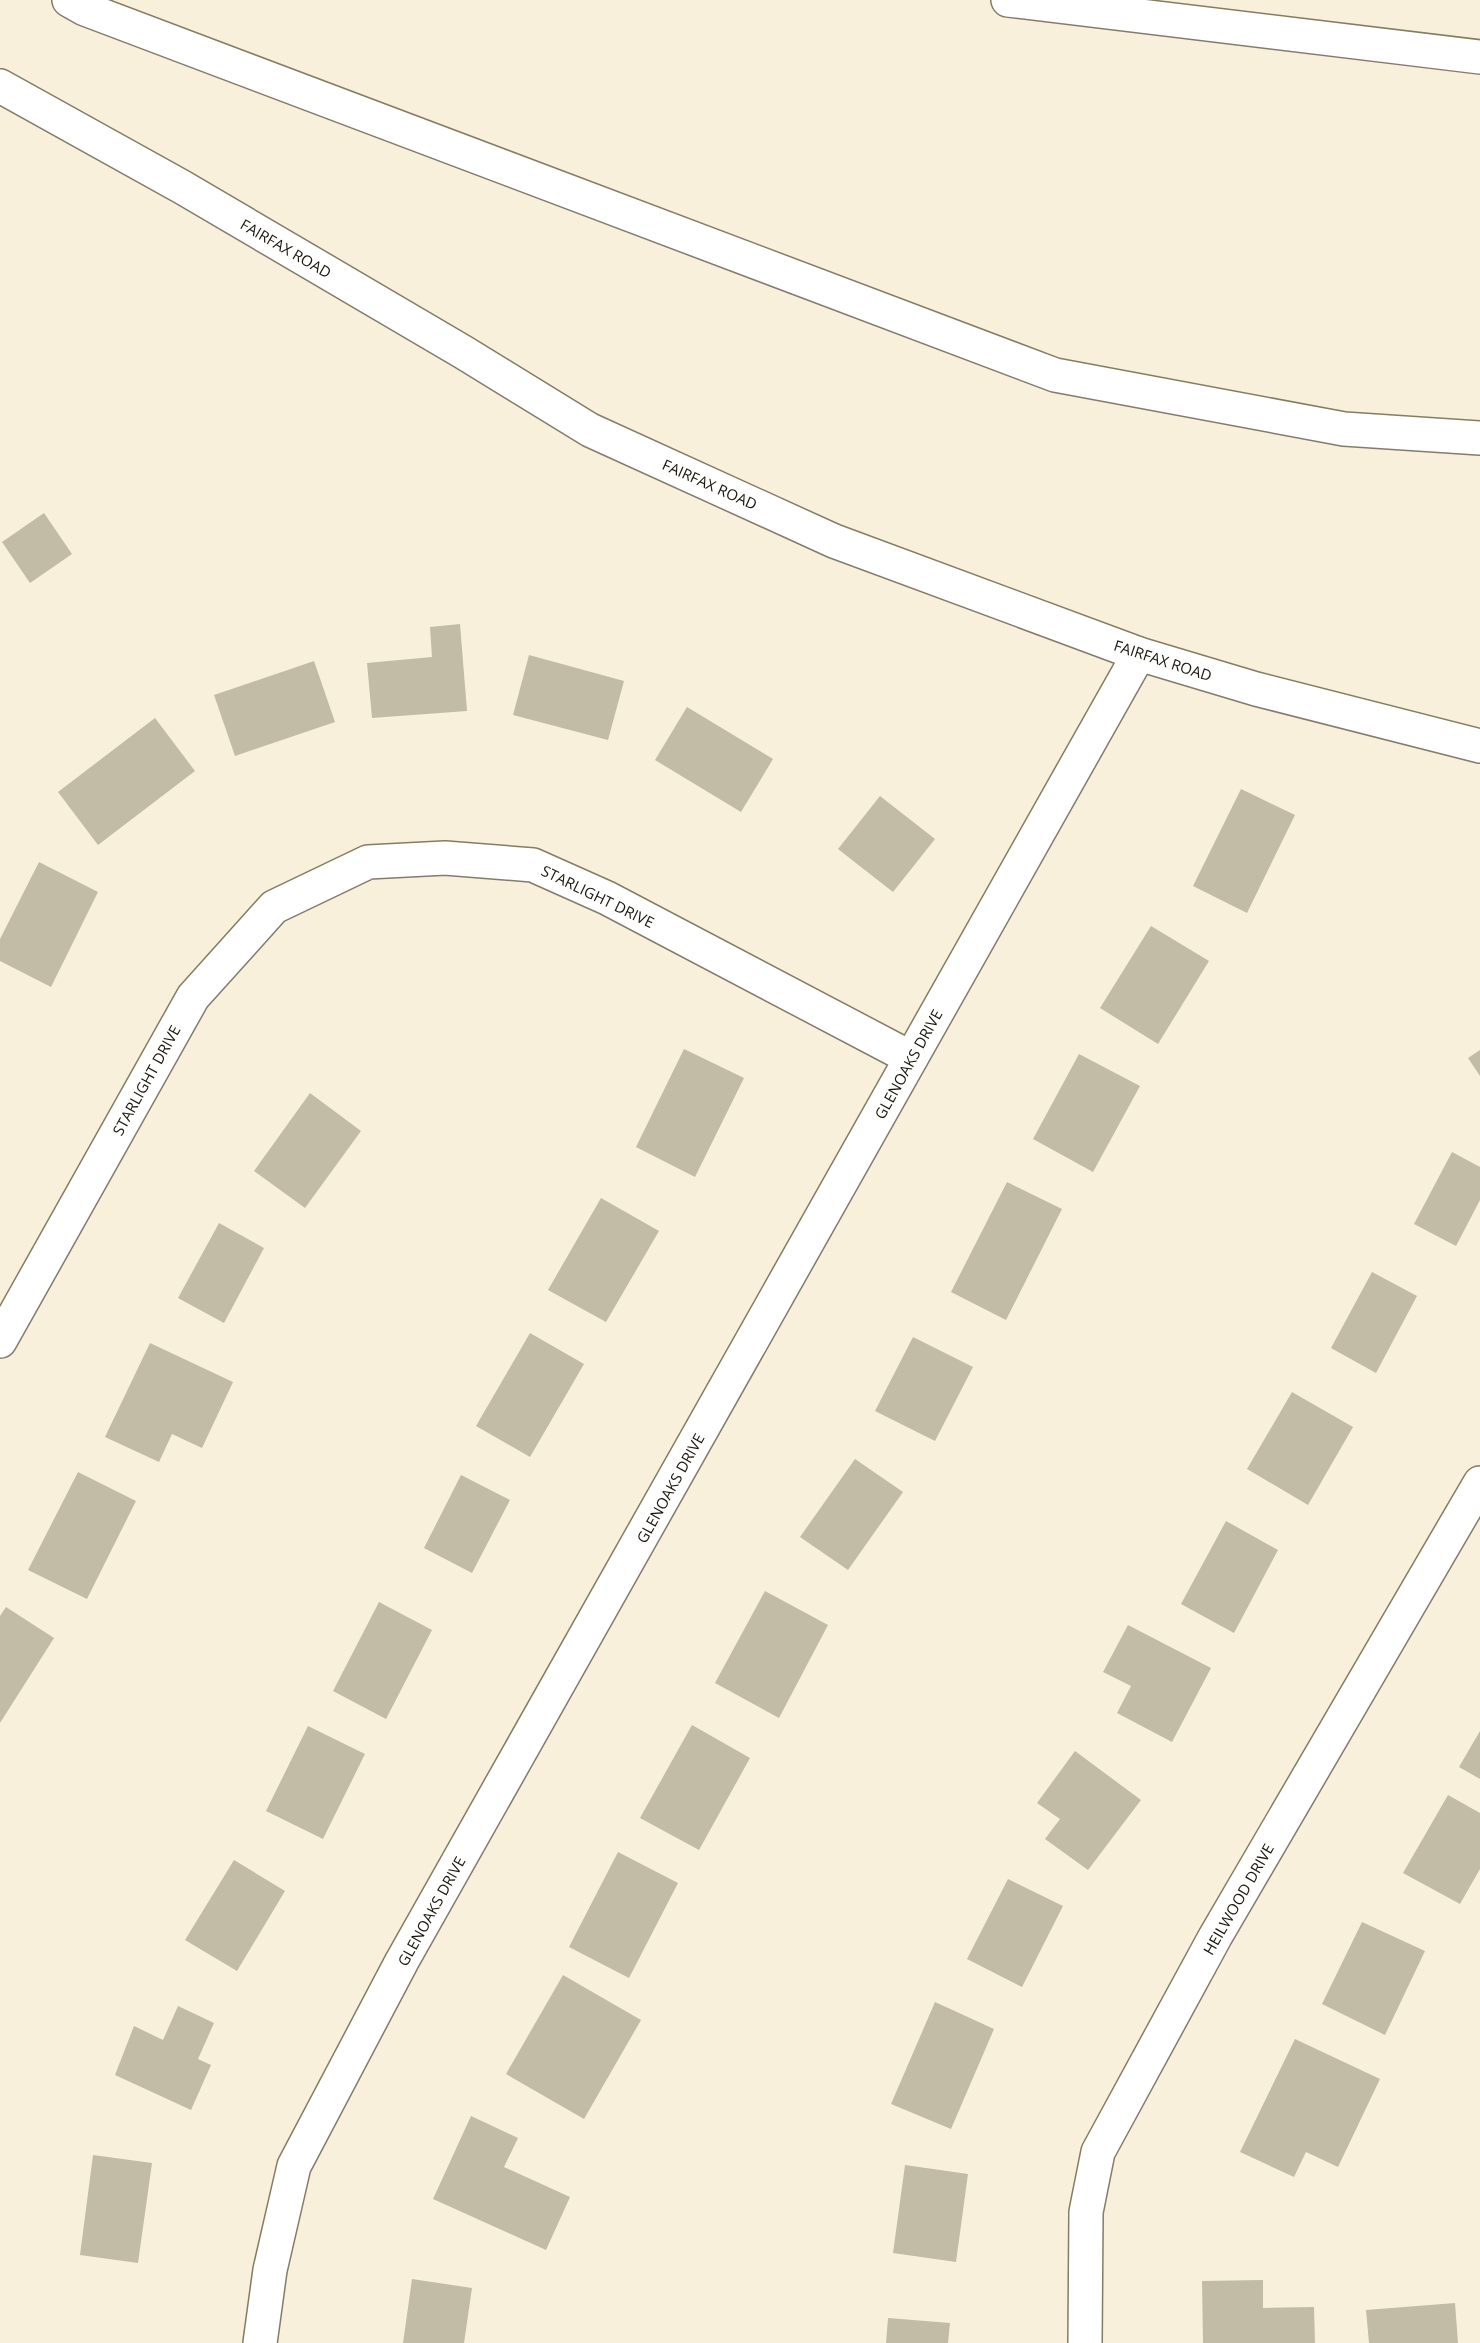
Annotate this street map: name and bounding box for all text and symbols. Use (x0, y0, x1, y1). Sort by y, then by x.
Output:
street label: FAIRFAX ROAD (237, 214, 335, 282)
street label: FAIRFAX ROAD (659, 454, 761, 514)
street label: FAIRFAX ROAD (1112, 635, 1214, 685)
street label: STARLIGHT DRIVE (538, 860, 658, 932)
street label: GLENOAKS DRIVE (870, 1006, 946, 1122)
street label: STARLIGHT DRIVE (107, 1021, 185, 1139)
street label: GLENOAKS DRIVE (632, 1430, 708, 1546)
street label: HEILWOOD DRIVE (1198, 1840, 1278, 1958)
street label: GLENOAKS DRIVE (393, 1853, 469, 1969)

